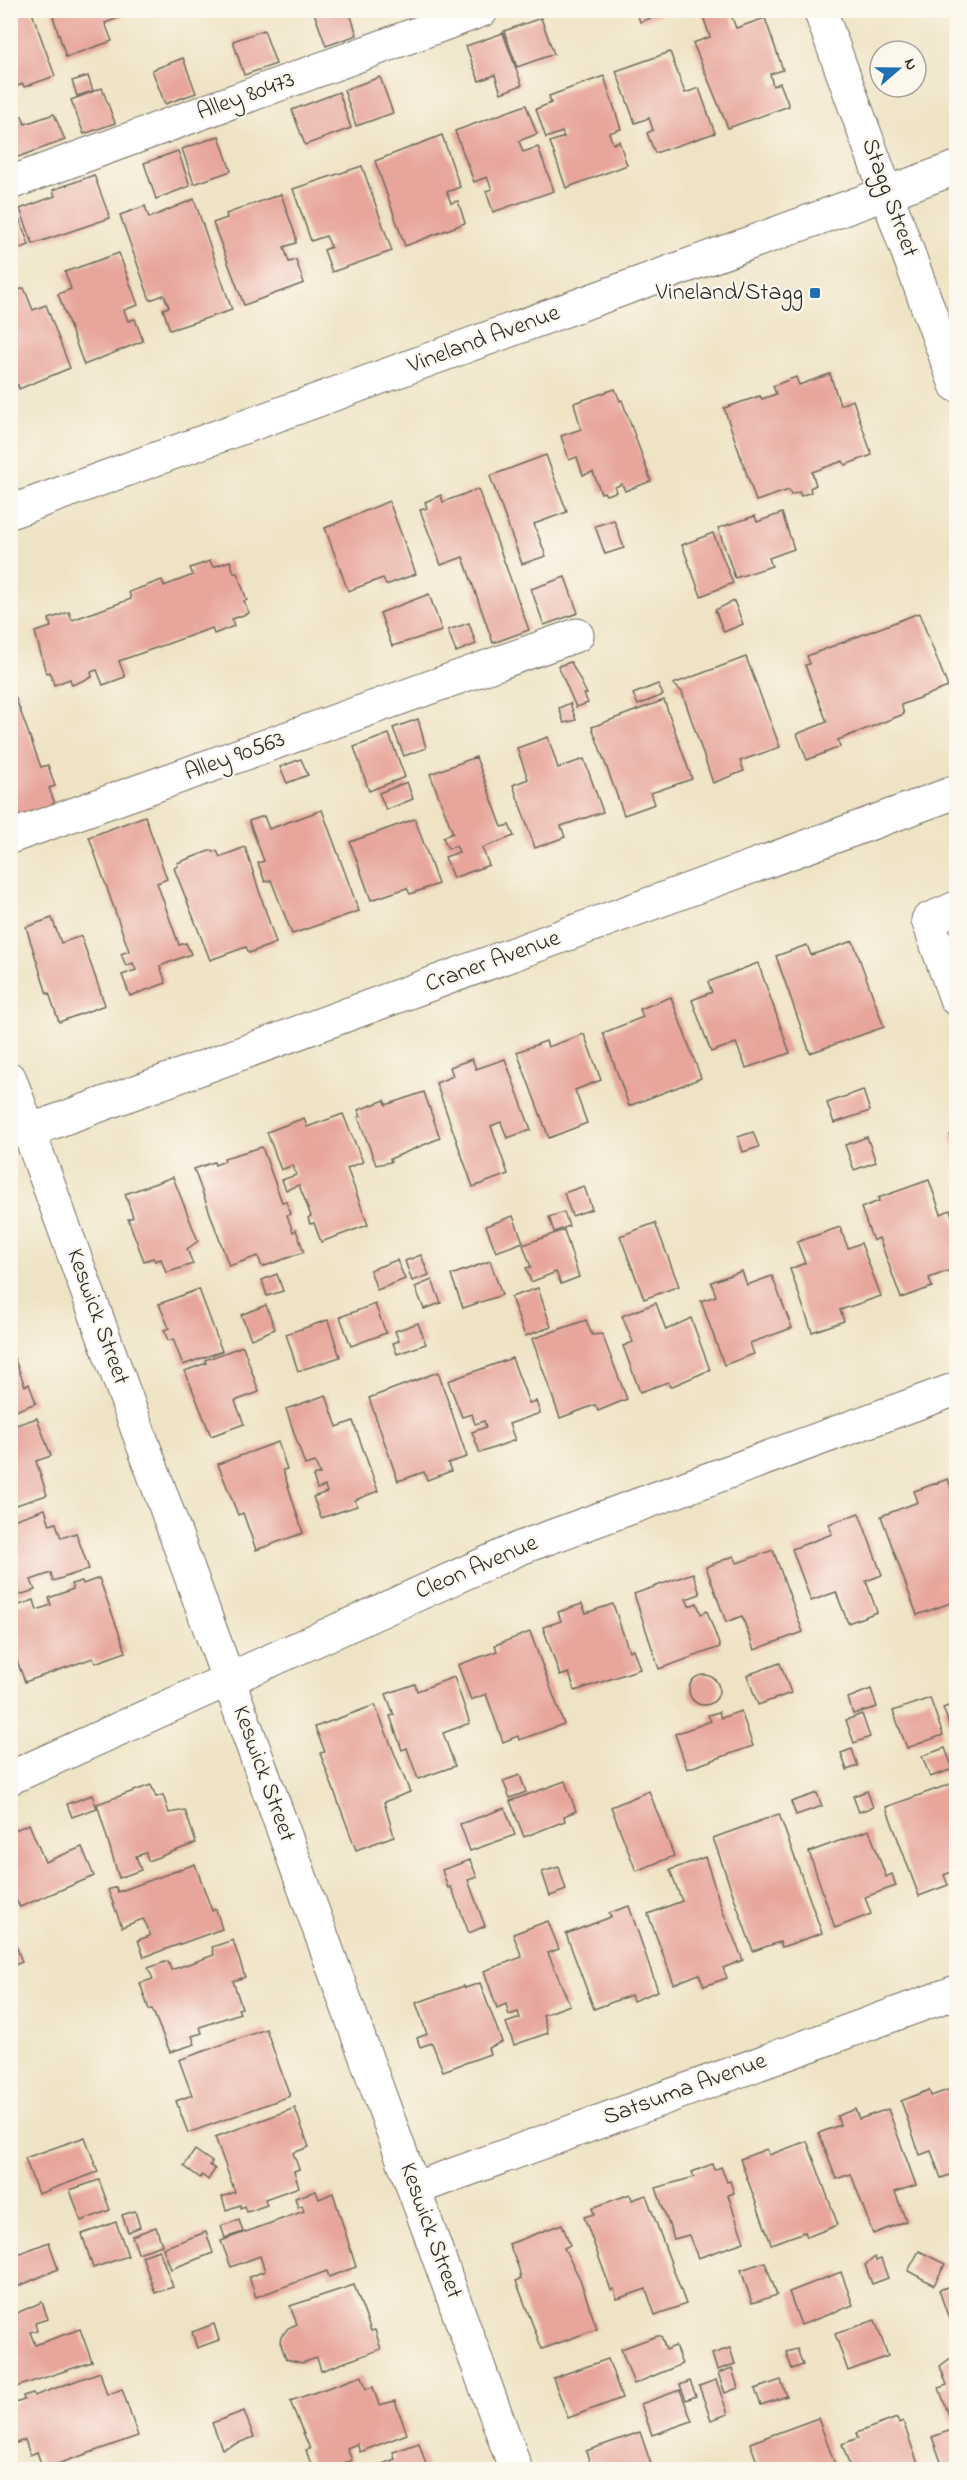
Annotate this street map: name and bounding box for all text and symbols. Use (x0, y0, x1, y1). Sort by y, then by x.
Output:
north arrow (868, 39, 928, 99)
text: N (897, 55, 923, 74)
street label: Alley 80473 (192, 63, 300, 132)
street label: Stagg Street (851, 134, 927, 262)
place label: Vineland/Stagg (655, 276, 803, 311)
marker: Vineland/Stagg (808, 286, 822, 300)
street label: Vineland Avenue (402, 296, 565, 384)
street label: Alley 90563 (180, 723, 291, 792)
street label: Craner Avenue (421, 921, 566, 1003)
street label: Keswick Street (56, 1244, 138, 1390)
street label: Cleon Avenue (410, 1526, 544, 1610)
street label: Keswick Street (222, 1701, 304, 1847)
street label: Satsuma Avenue (598, 2044, 772, 2136)
street label: Keswick Street (389, 2158, 471, 2304)

